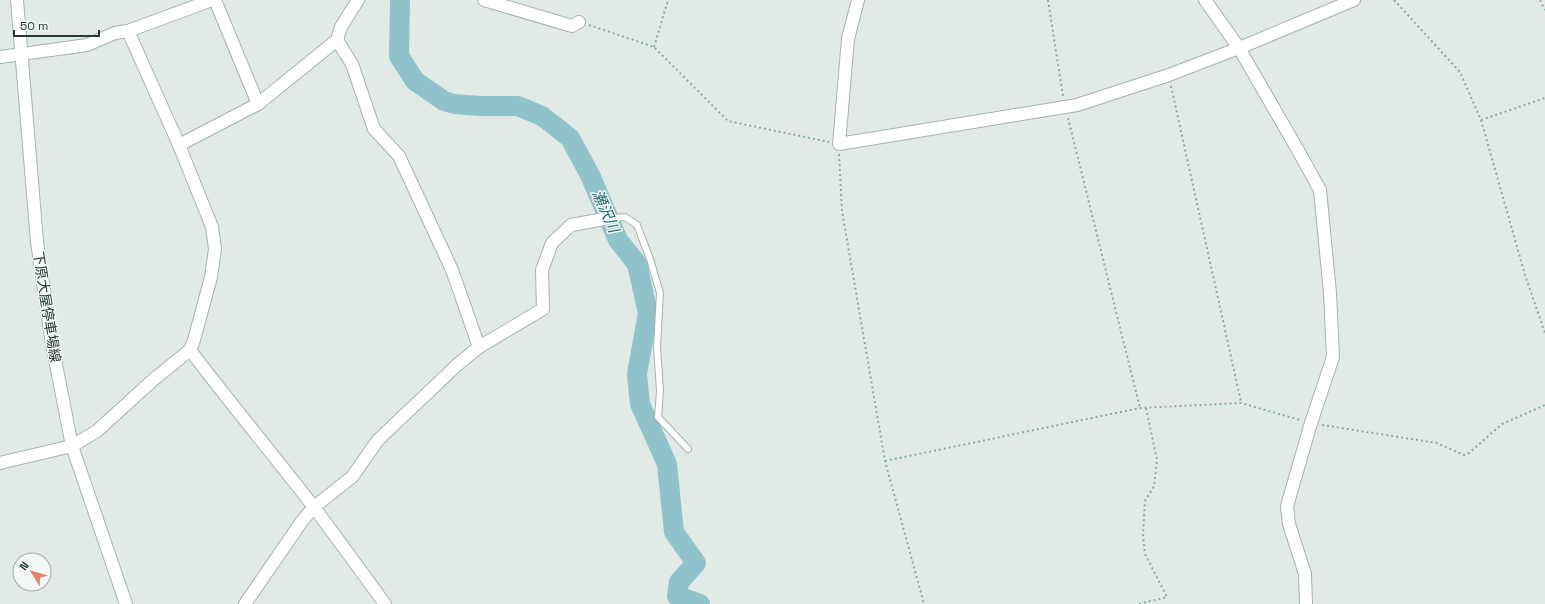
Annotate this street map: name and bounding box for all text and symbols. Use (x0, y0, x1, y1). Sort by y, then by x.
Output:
scale bar (14, 12, 99, 38)
text: 50 m (20, 18, 48, 34)
water label: 瀬沢川 (588, 187, 625, 237)
street label: 下原大屋停車場線 (29, 250, 65, 364)
north arrow (12, 552, 52, 592)
text: N (16, 559, 32, 573)

